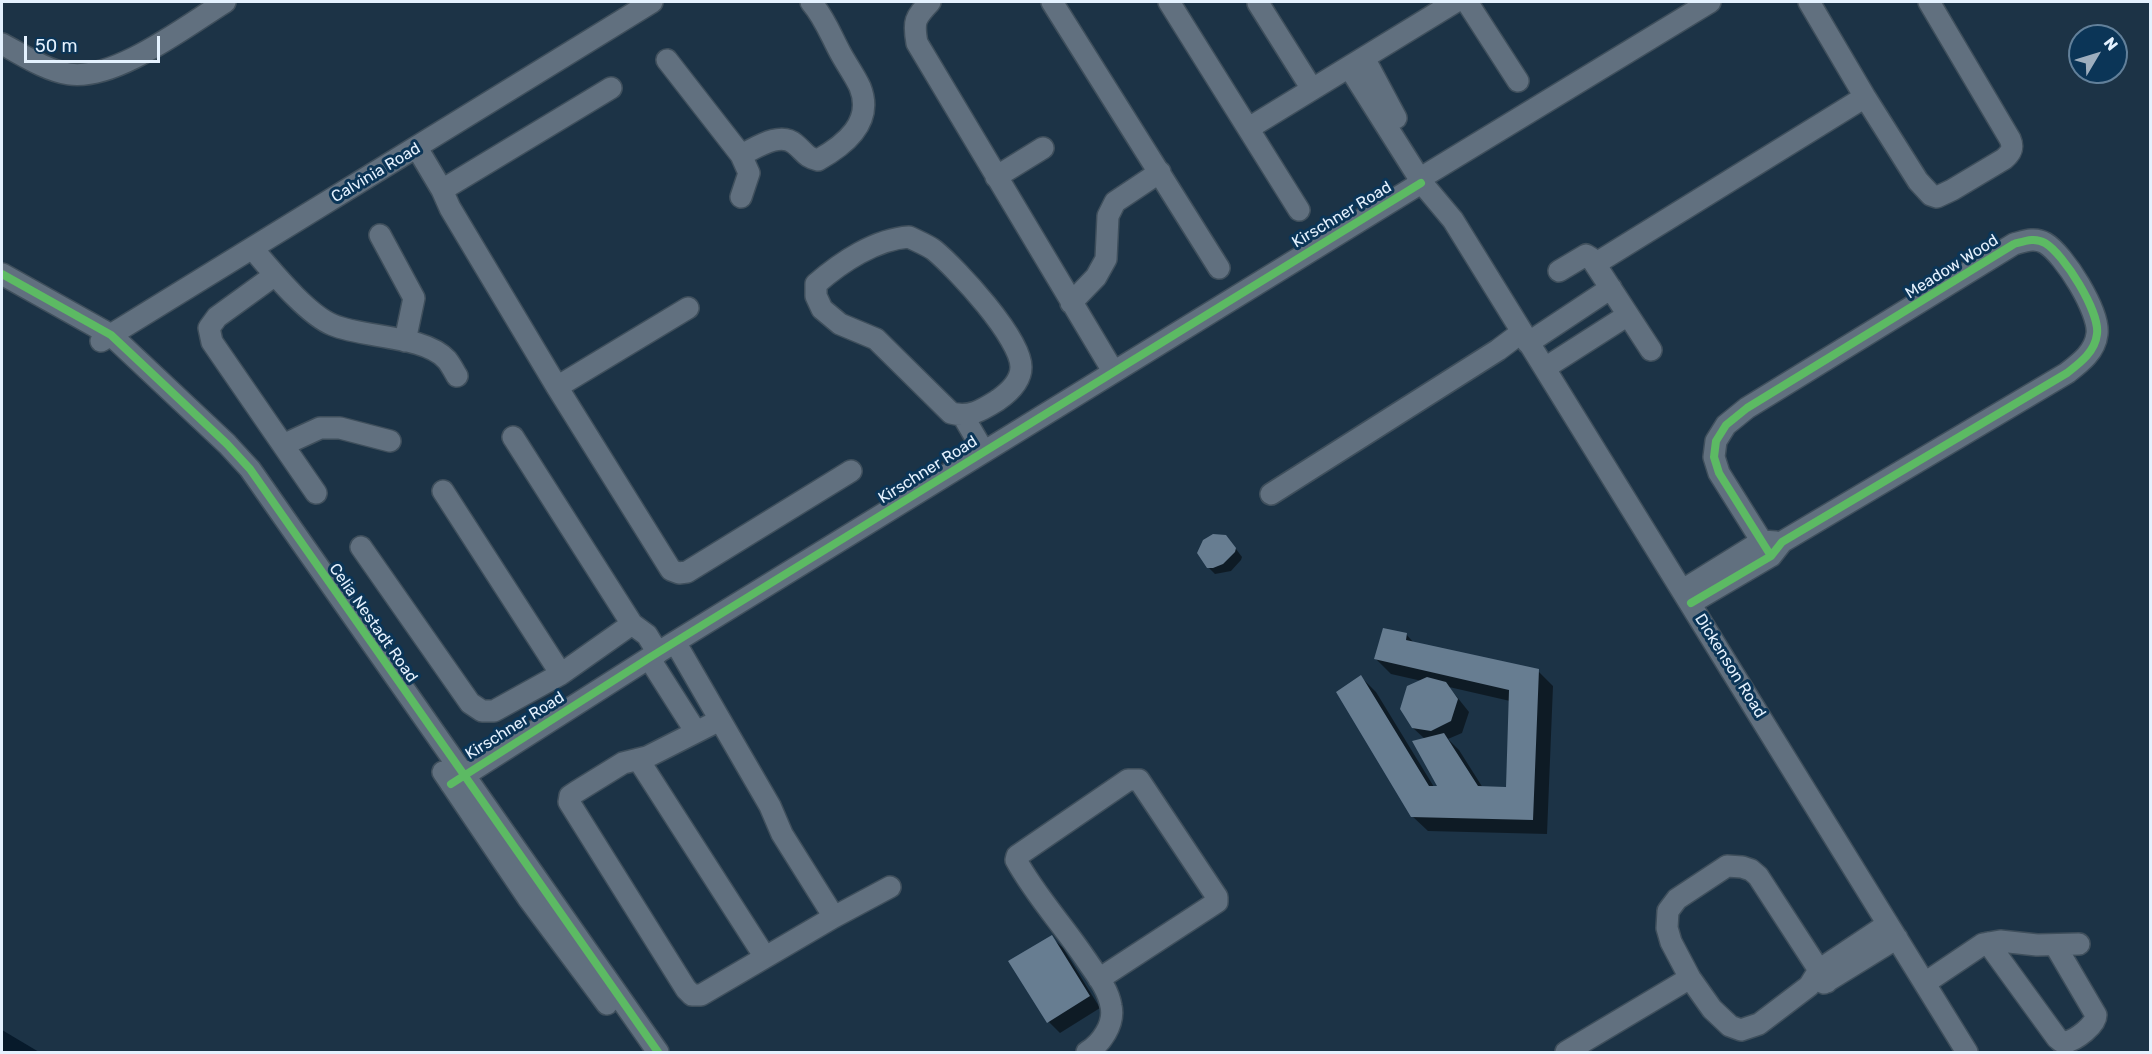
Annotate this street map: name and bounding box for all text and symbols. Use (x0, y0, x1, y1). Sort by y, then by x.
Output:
scale bar (27, 24, 164, 62)
north arrow (2068, 24, 2128, 84)
text: N (2100, 33, 2122, 54)
text: 50 m (35, 35, 78, 57)
street label: Calvinia Road (328, 139, 424, 207)
street label: Kirschner Road (1289, 178, 1395, 252)
street label: Meadow Wood (1902, 231, 2002, 303)
street label: Kirschner Road (875, 432, 981, 508)
street label: Celia Nestadt Road (325, 560, 421, 686)
street label: Dickenson Road (1690, 610, 1770, 722)
street label: Kirschner Road (462, 688, 568, 764)

